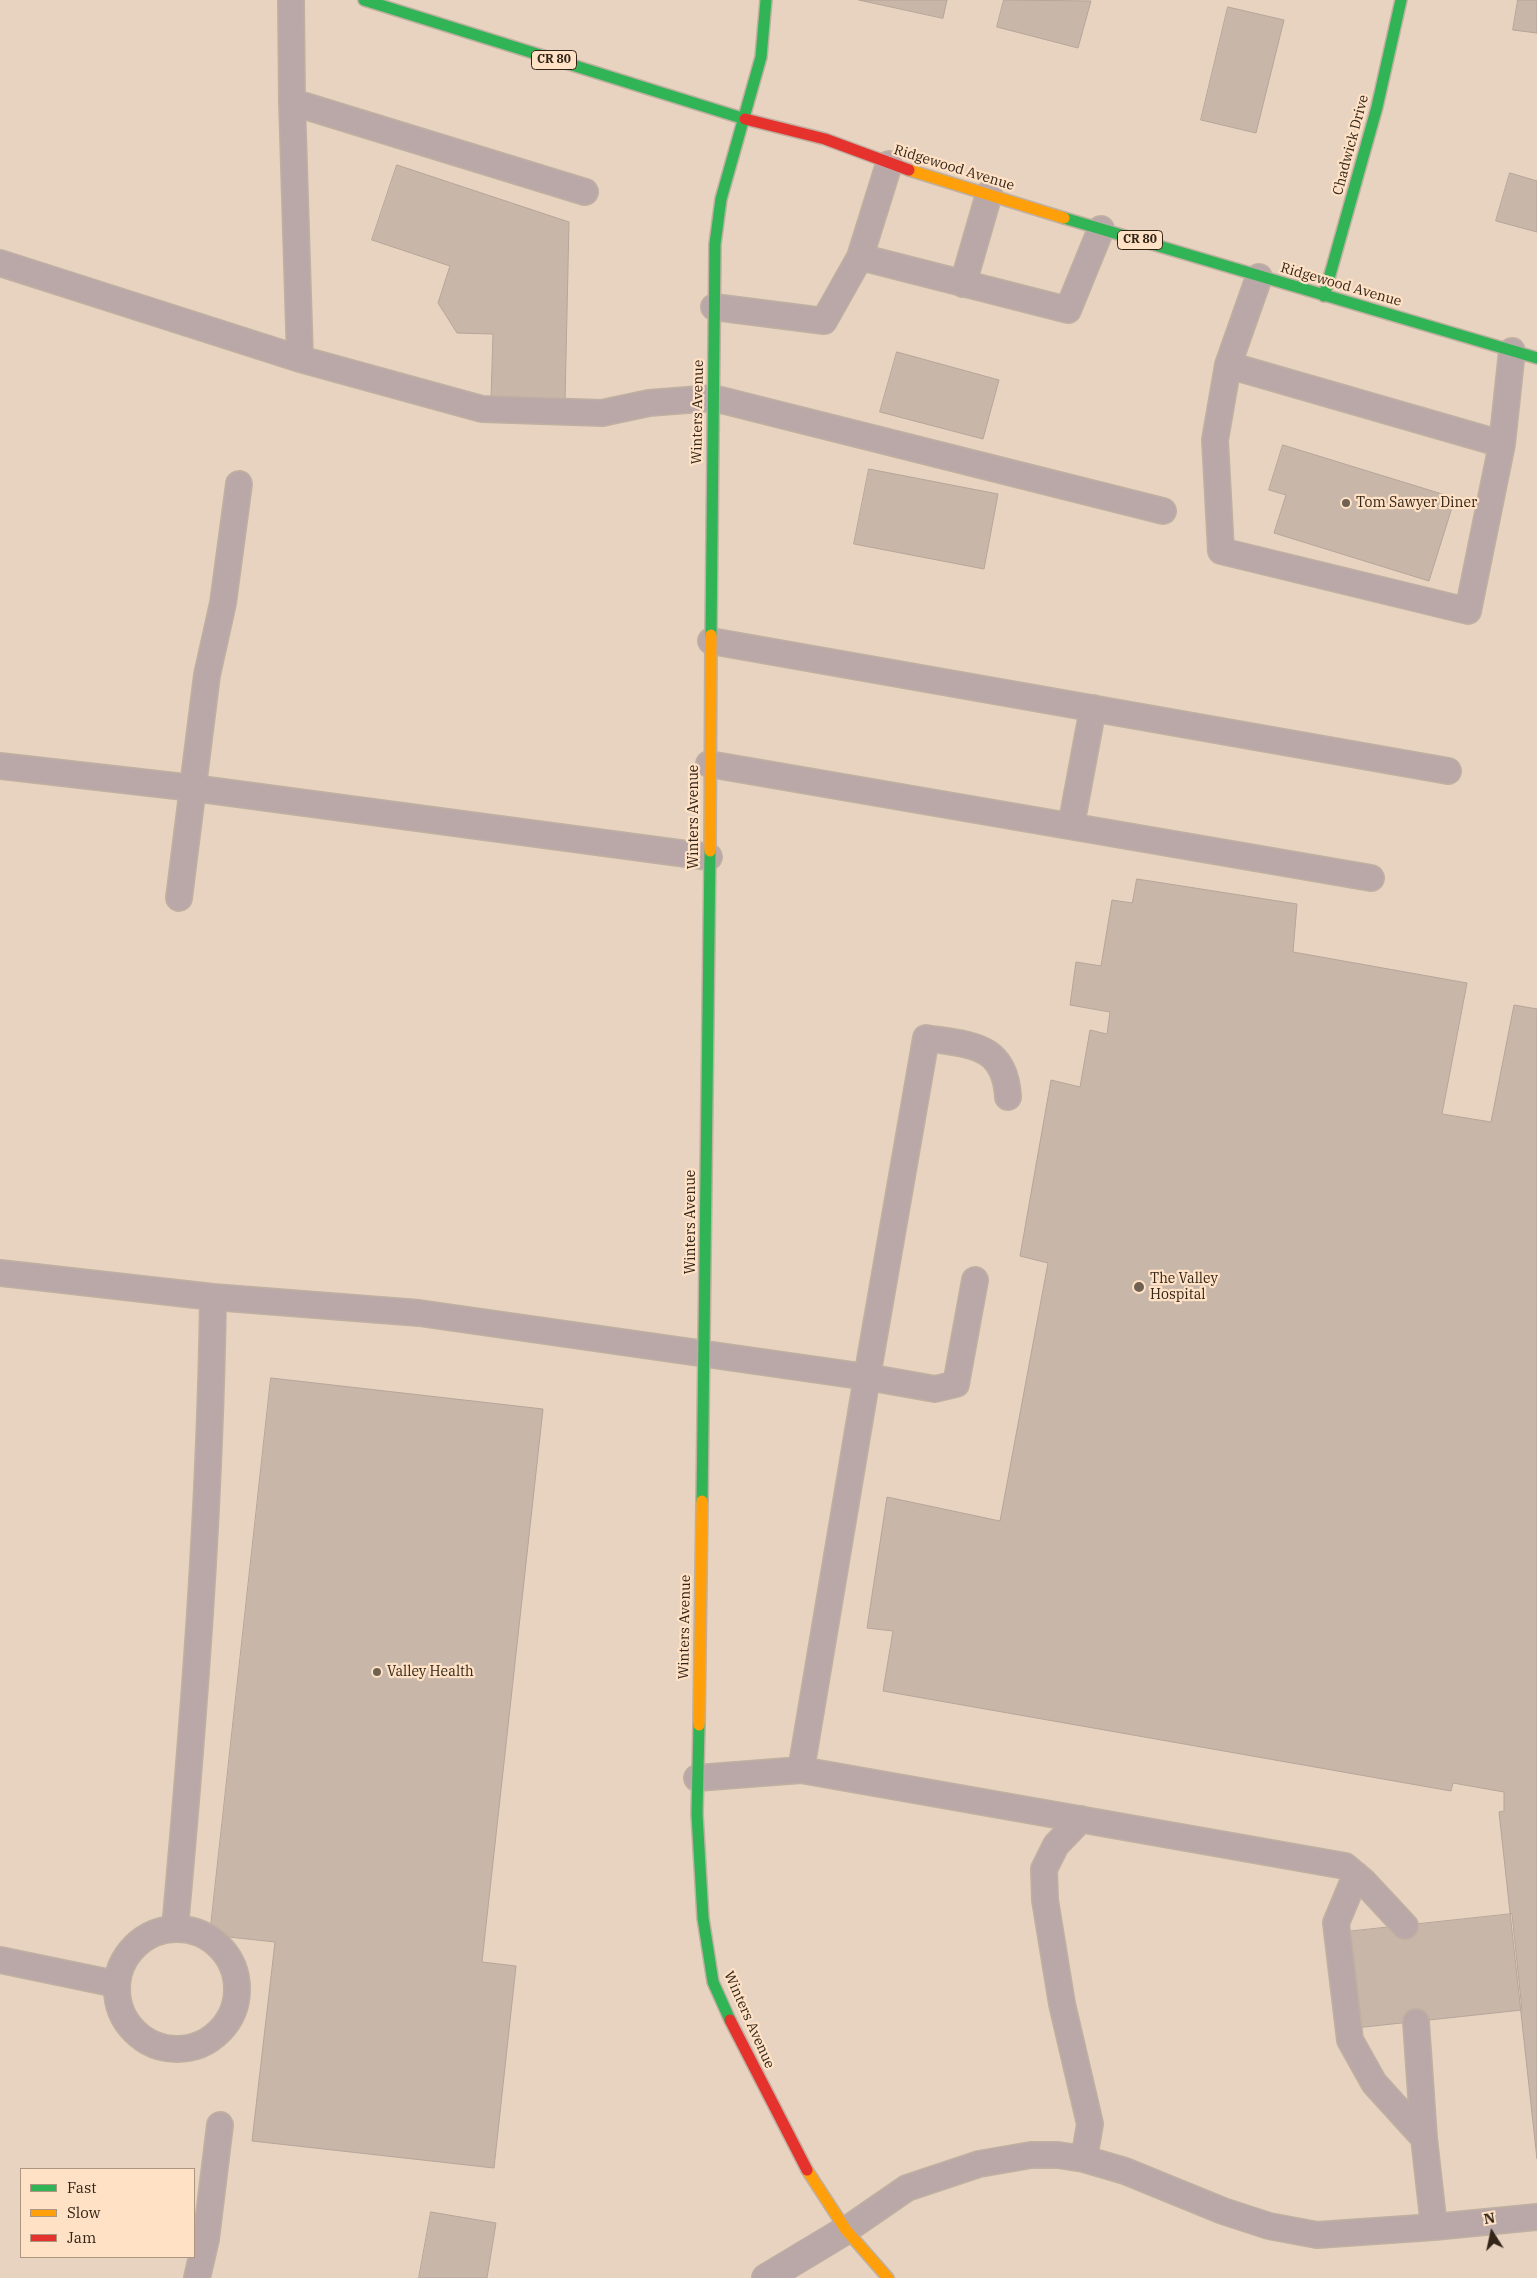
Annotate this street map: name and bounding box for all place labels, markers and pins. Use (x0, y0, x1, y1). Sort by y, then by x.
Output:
place label: Tom Sawyer Diner (1356, 495, 1477, 511)
marker: Tom Sawyer Diner (1340, 497, 1352, 509)
place label: The Valley Hospital (1150, 1271, 1218, 1304)
marker: The Valley Hospital (1132, 1280, 1146, 1294)
place label: Valley Health (387, 1664, 474, 1680)
marker: Valley Health (371, 1666, 383, 1678)

